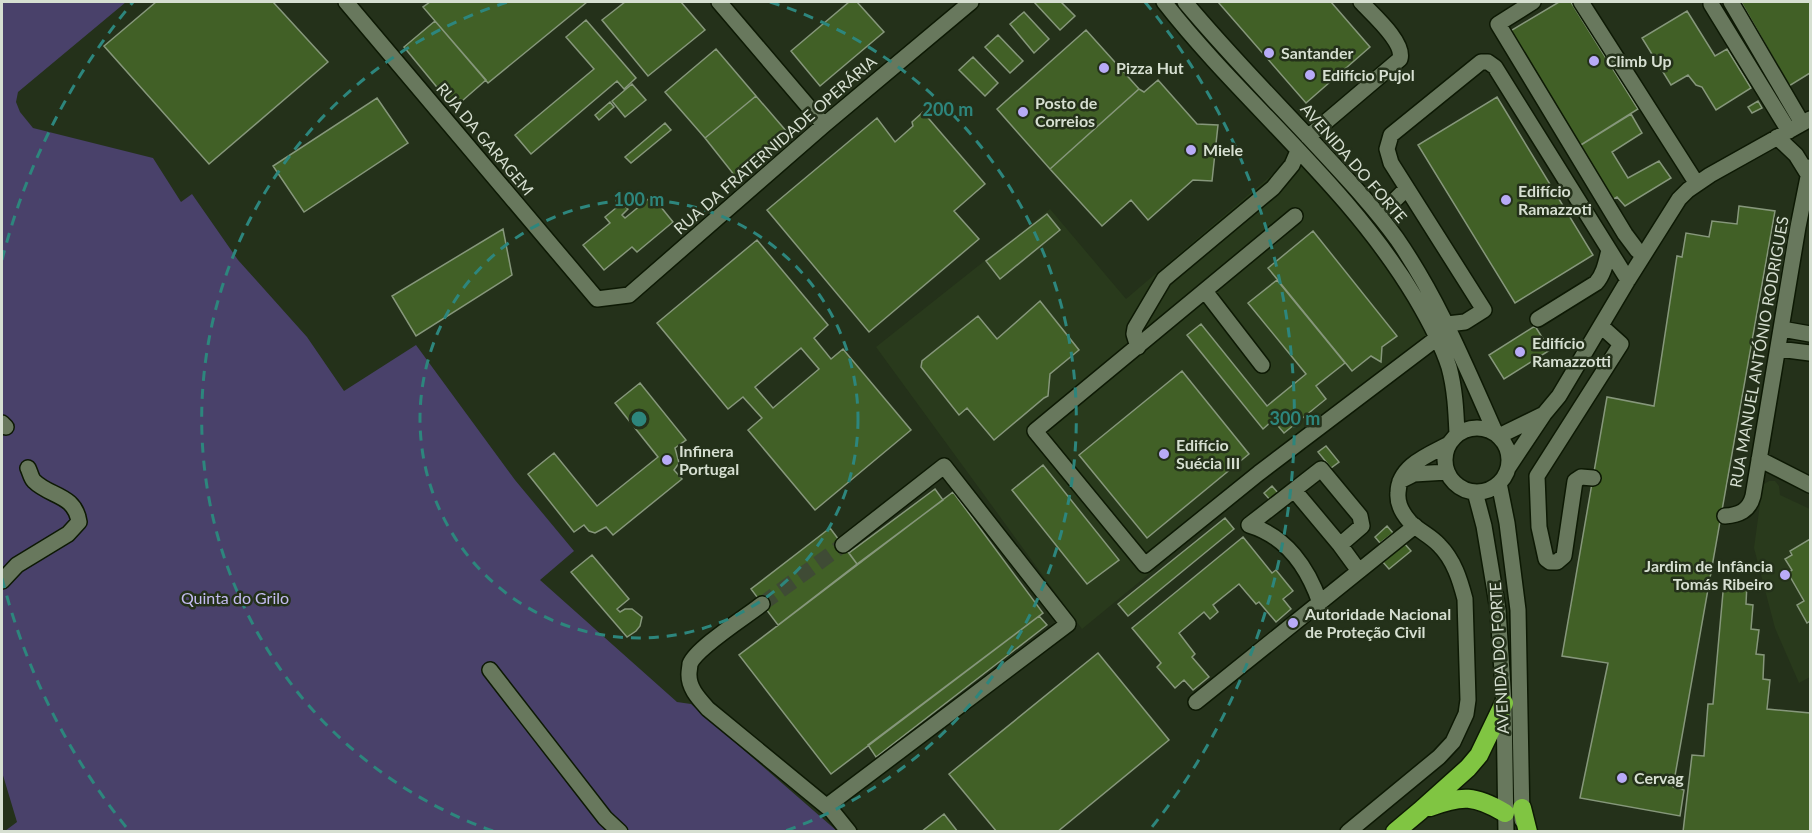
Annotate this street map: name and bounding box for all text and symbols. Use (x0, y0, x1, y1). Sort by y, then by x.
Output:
place label: Santander (1281, 43, 1353, 62)
marker: Santander (1262, 46, 1276, 60)
street label: RUA DA FRATERNIDADE OPERÁRIA (669, 51, 880, 238)
place label: Climb Up (1606, 51, 1672, 70)
marker: Climb Up (1587, 54, 1601, 68)
place label: Pizza Hut (1116, 58, 1184, 77)
marker: Pizza Hut (1097, 61, 1111, 75)
place label: Edifício Pujol (1322, 65, 1415, 84)
marker: Edifício Pujol (1303, 68, 1317, 82)
street label: RUA DA GARAGEM (433, 79, 538, 199)
place label: Posto de Correios (1035, 93, 1098, 130)
text: 200 m (923, 98, 973, 120)
street label: AVENIDA DO FORTE (1297, 99, 1411, 226)
marker: Posto de Correios (1016, 105, 1030, 119)
place label: Miele (1203, 140, 1244, 159)
marker: Miele (1184, 143, 1198, 157)
place label: Edifício Ramazzoti (1518, 181, 1592, 218)
text: 100 m (614, 188, 664, 210)
marker: Edifício Ramazzoti (1499, 193, 1513, 207)
street label: RUA MANUEL ANTÓNIO RODRIGUES (1725, 215, 1792, 489)
place label: Edifício Ramazzotti (1532, 333, 1611, 370)
marker: Edifício Ramazzotti (1513, 345, 1527, 359)
text: 300 m (1270, 407, 1320, 429)
centre of rings (629, 409, 649, 429)
place label: Edifício Suécia III (1176, 435, 1240, 472)
place label: Infinera Portugal (679, 441, 739, 478)
marker: Edifício Suécia III (1157, 447, 1171, 461)
marker: Infinera Portugal (660, 453, 674, 467)
place label: Jardim de Infância Tomás Ribeiro (1644, 556, 1773, 593)
marker: Jardim de Infância Tomás Ribeiro (1778, 568, 1792, 582)
street label: AVENIDA DO FORTE (1485, 582, 1512, 734)
park label: Quinta do Grilo (181, 588, 289, 607)
place label: Autoridade Nacional de Proteção Civil (1304, 604, 1451, 641)
marker: Autoridade Nacional de Proteção Civil (1286, 616, 1300, 630)
place label: Cervag (1634, 768, 1684, 787)
marker: Cervag (1615, 771, 1629, 785)

